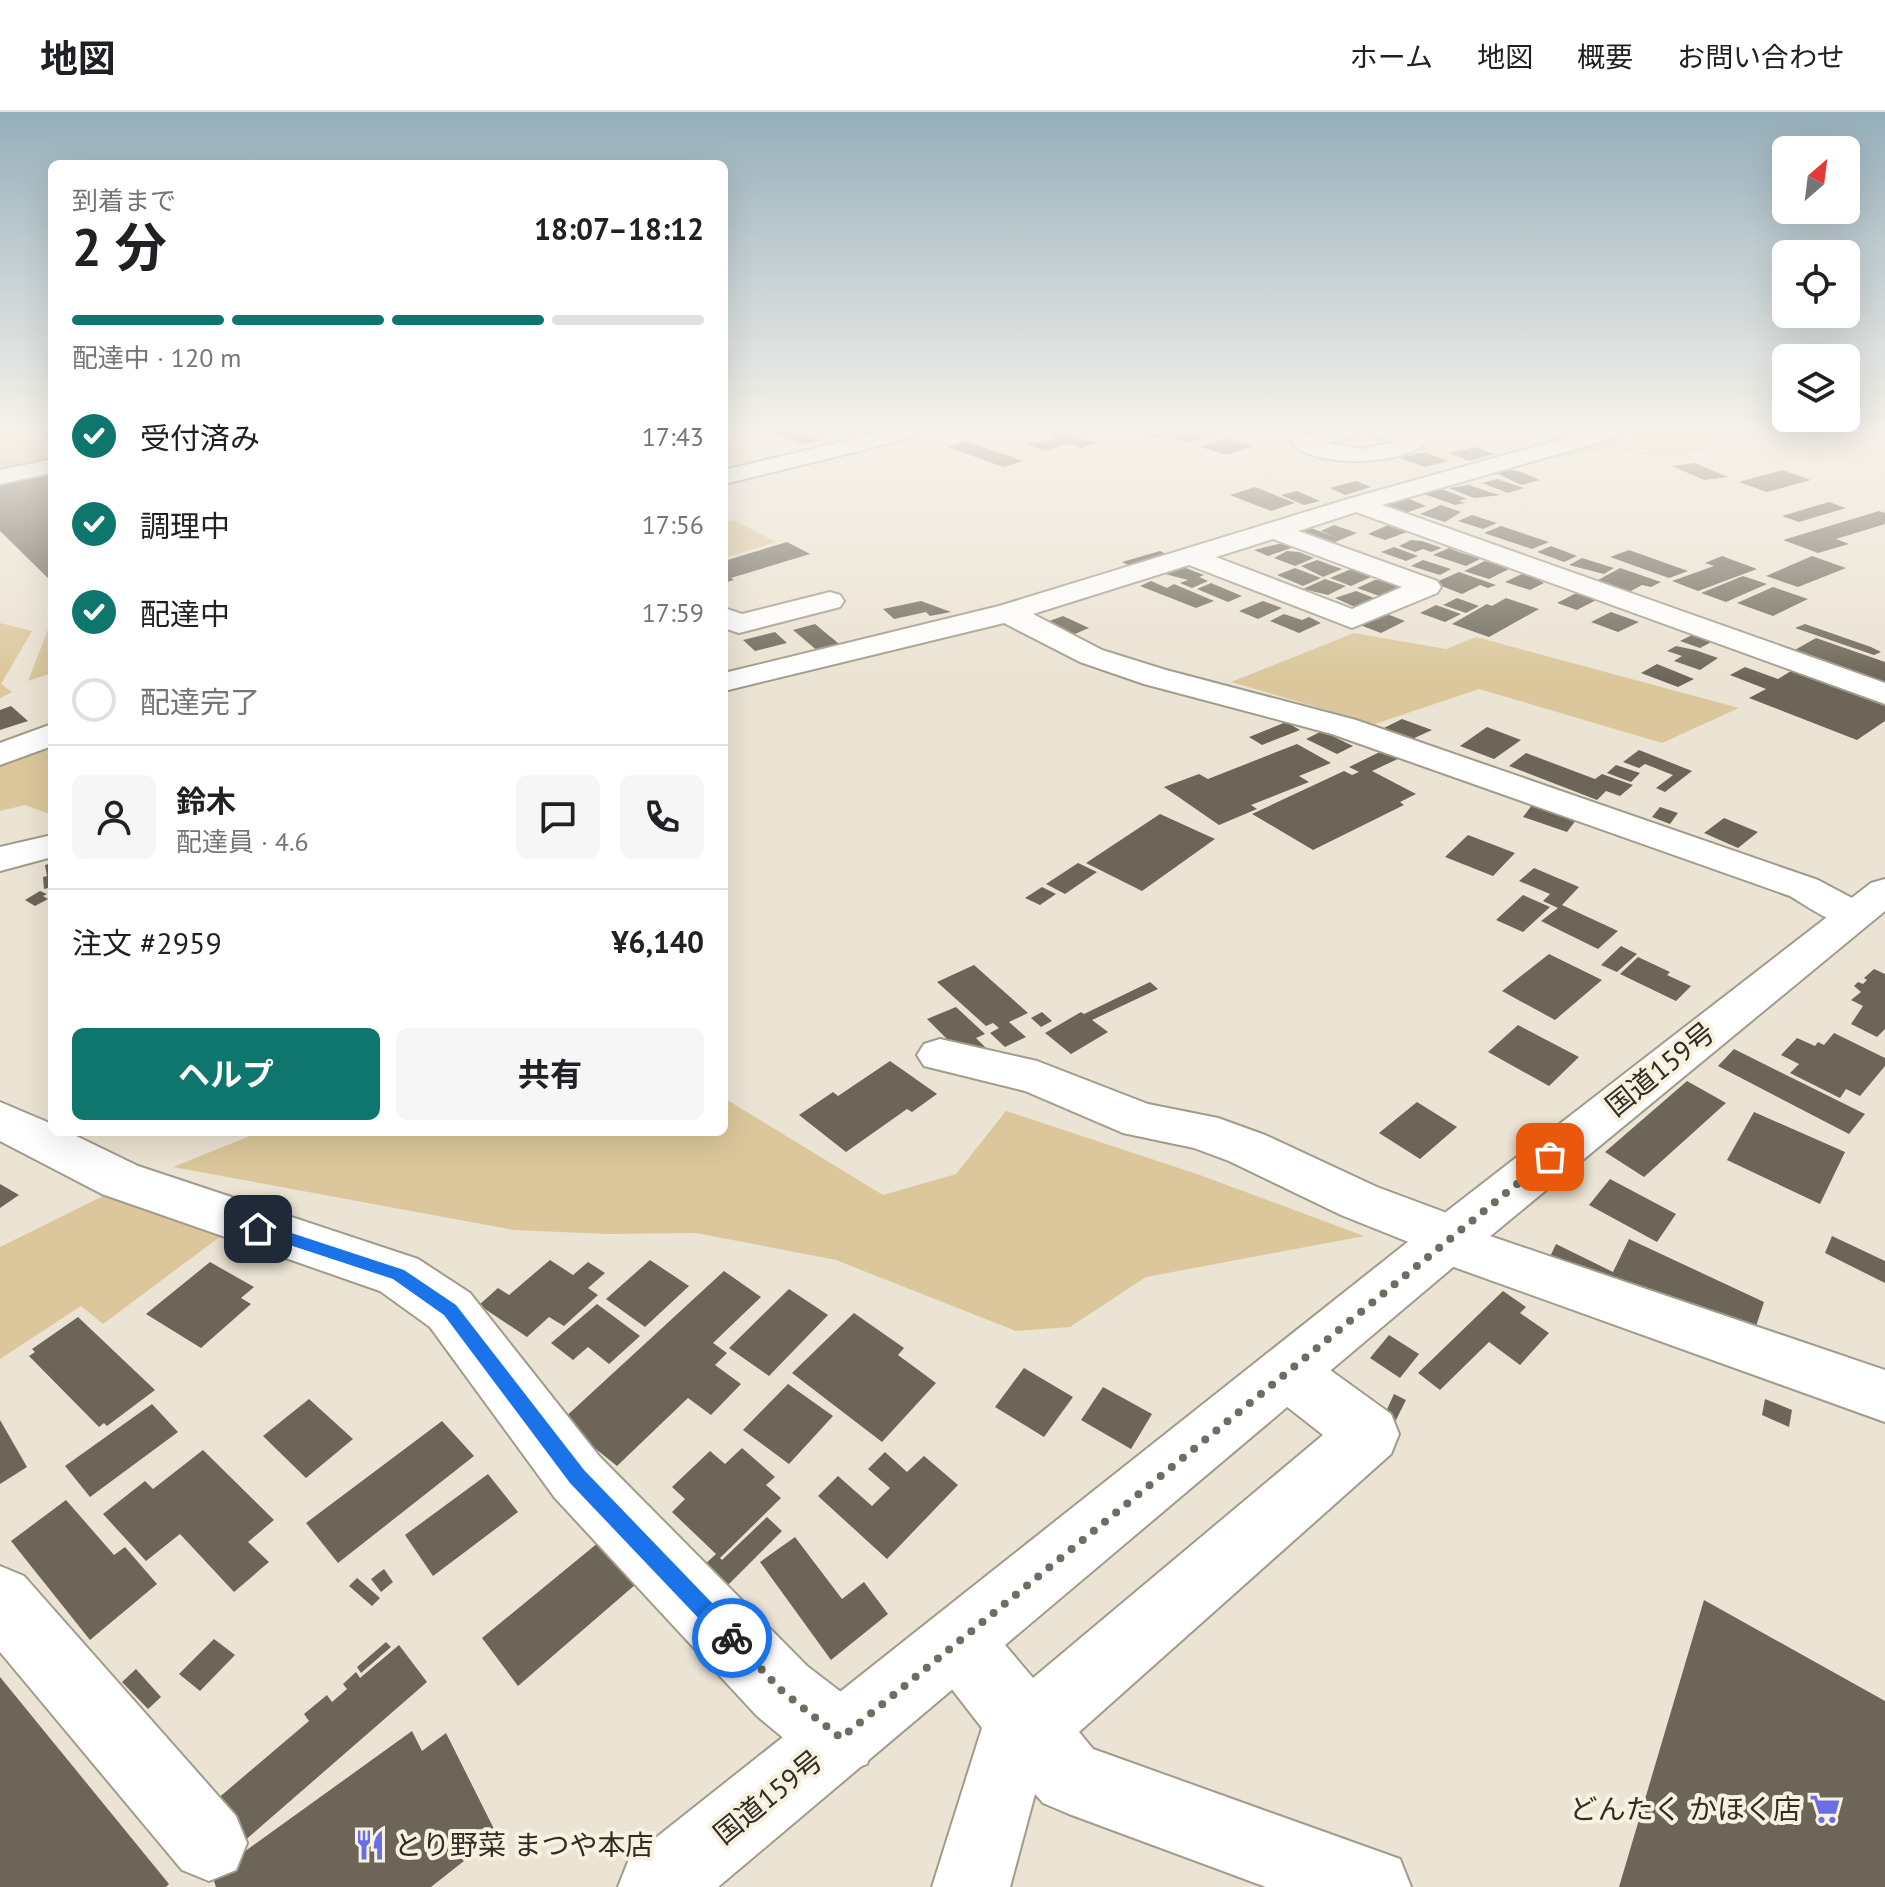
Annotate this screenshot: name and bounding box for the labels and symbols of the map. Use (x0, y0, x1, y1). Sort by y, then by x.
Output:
north arrow (1772, 136, 1860, 224)
street label: 国道159号 (1598, 1013, 1722, 1124)
pin (1516, 1123, 1584, 1191)
pin (224, 1195, 292, 1263)
courier (692, 1598, 772, 1678)
street label: 国道159号 (706, 1741, 830, 1852)
place label: どんたく かほく店 (1570, 1790, 1801, 1827)
supermarket icon: どんたく かほく店 (1808, 1792, 1842, 1826)
place label: とり野菜 まつや本店 (394, 1826, 653, 1863)
restaurant icon: とり野菜 まつや本店 (353, 1828, 387, 1862)

